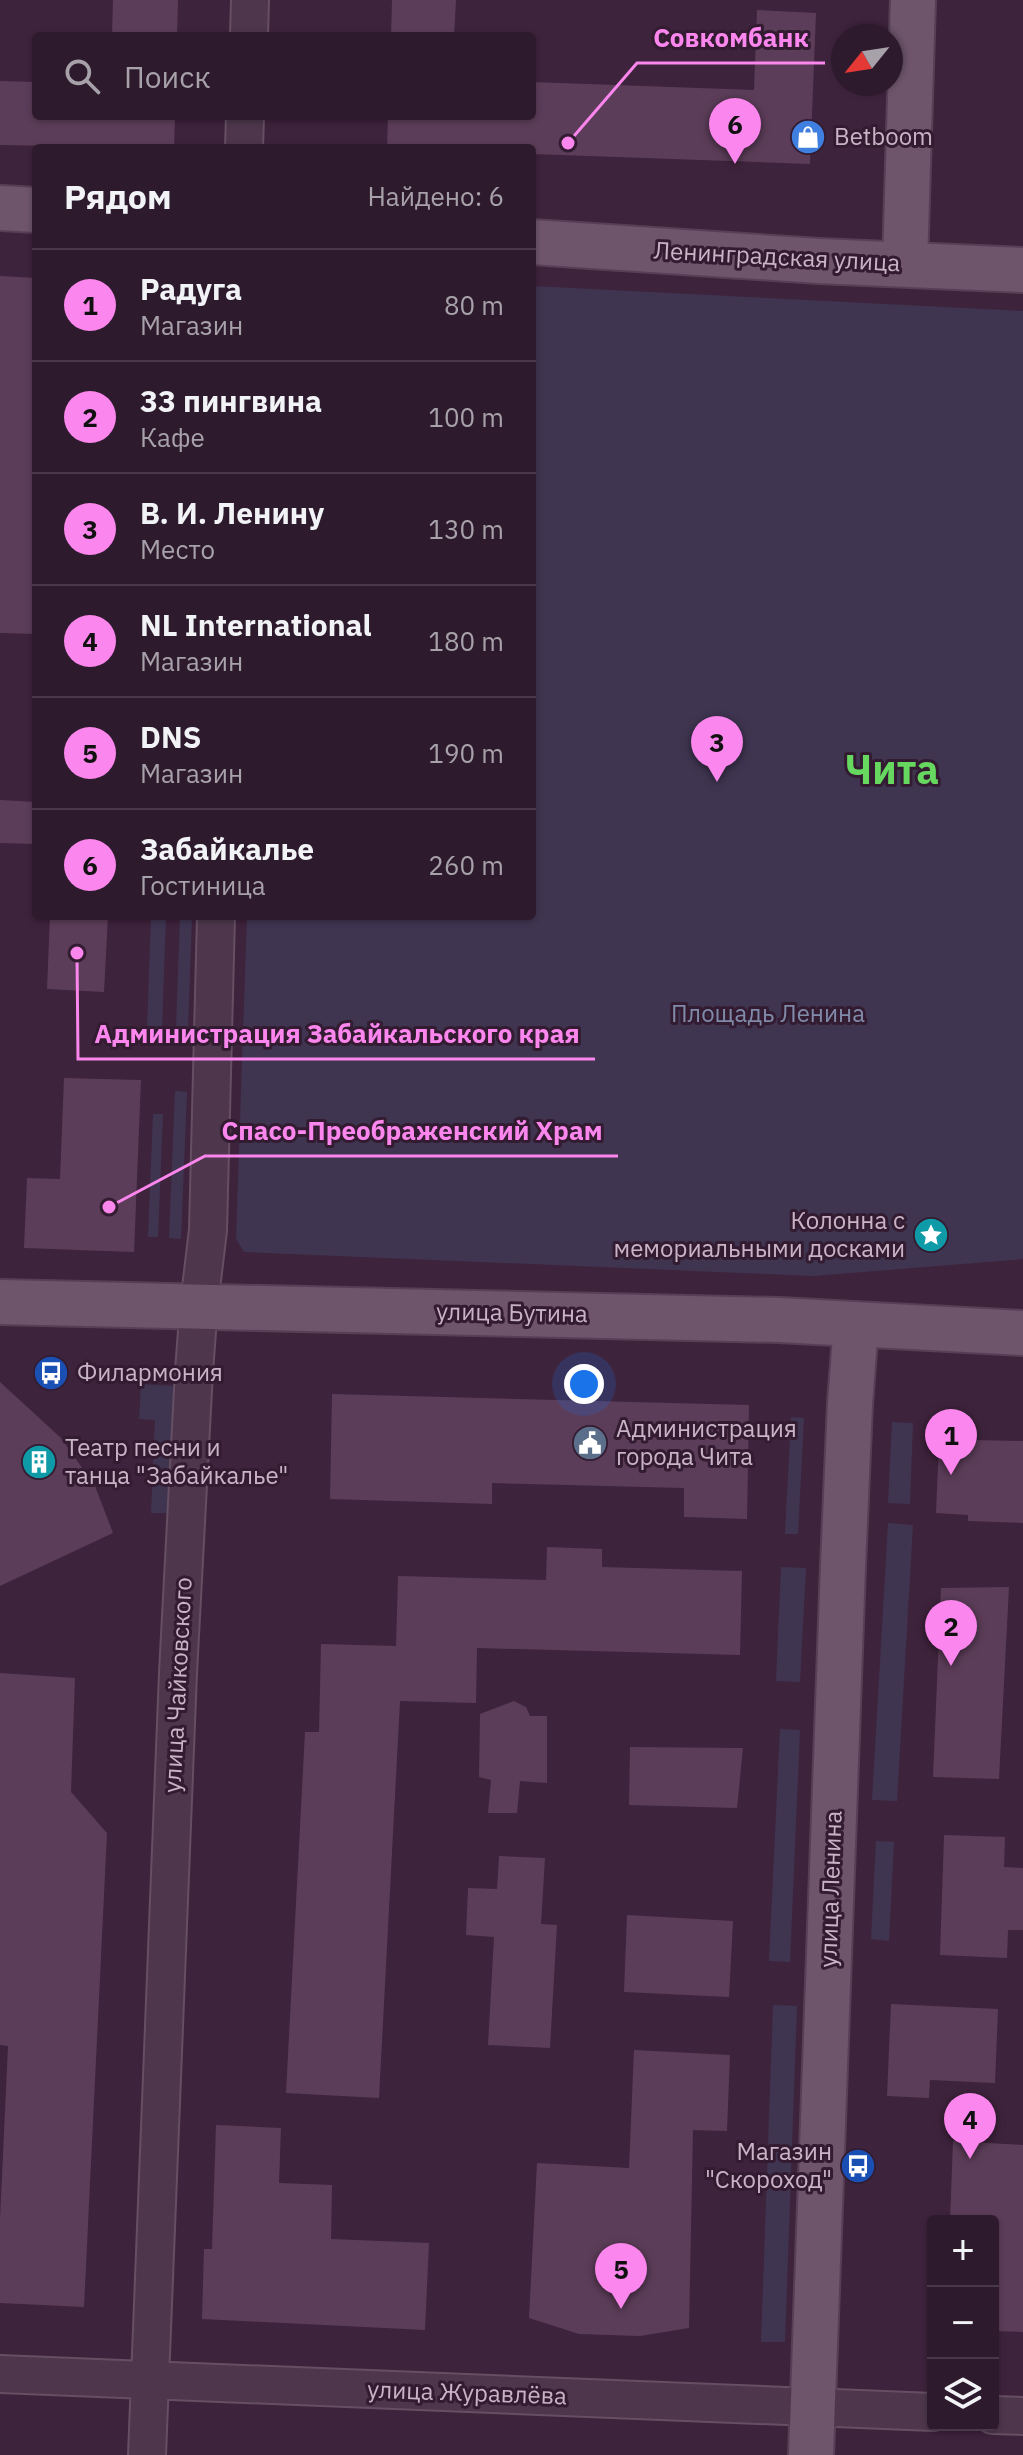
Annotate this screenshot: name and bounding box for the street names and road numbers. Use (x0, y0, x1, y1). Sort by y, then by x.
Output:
street label: Ленинградская улица (653, 234, 901, 278)
street label: улица Бутина (436, 1295, 588, 1329)
street label: улица Чайковского (155, 1576, 199, 1794)
street label: улица Ленина (811, 1810, 849, 1968)
street label: улица Журавлёва (367, 2373, 568, 2411)

